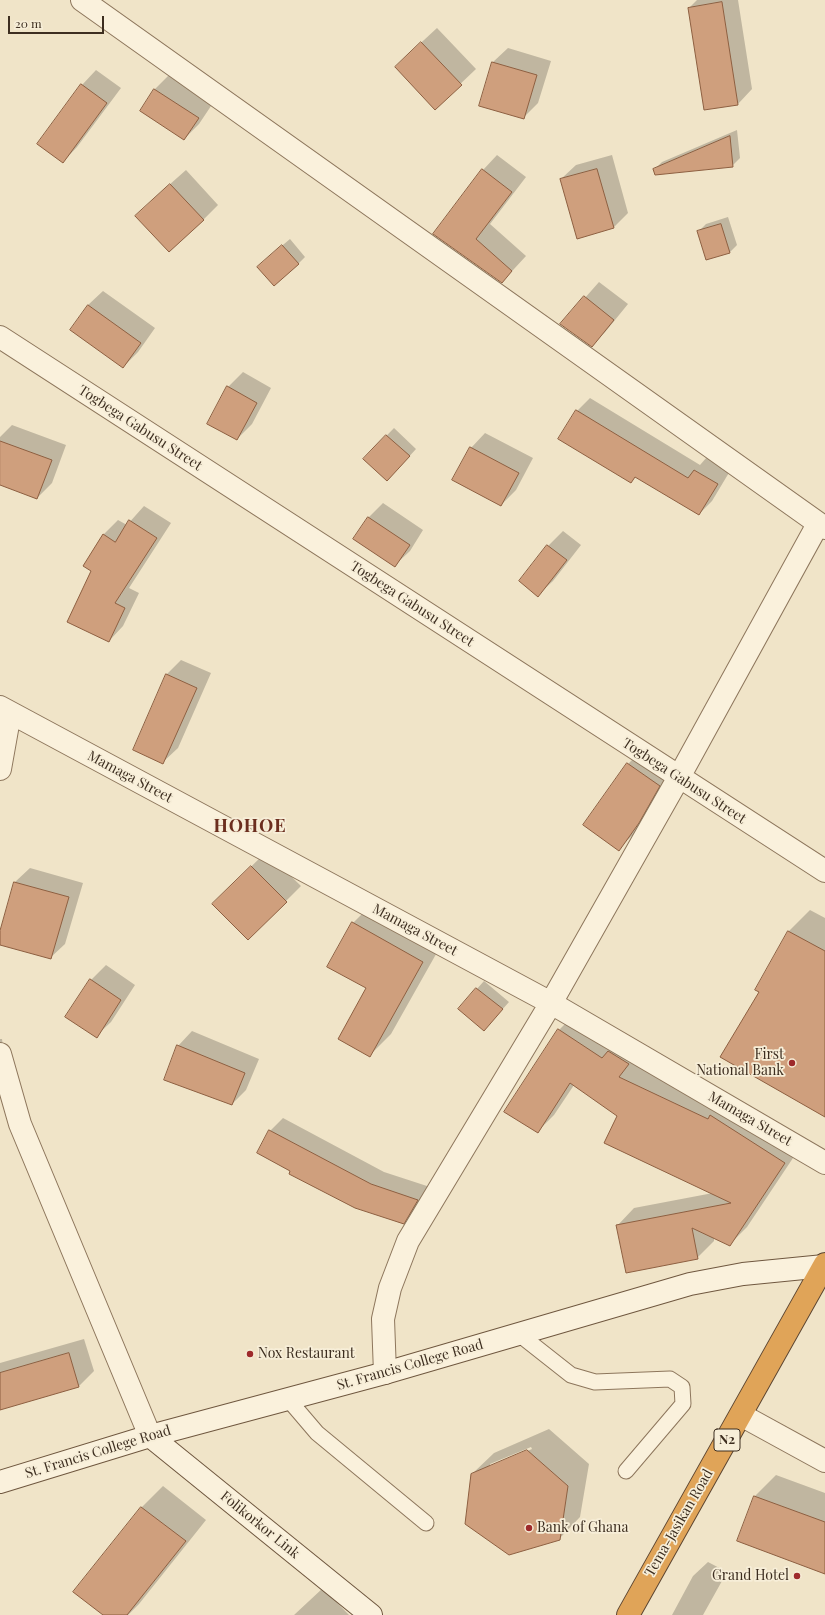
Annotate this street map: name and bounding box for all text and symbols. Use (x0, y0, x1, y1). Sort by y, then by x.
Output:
scale bar (10, 8, 106, 34)
text: 20 m (15, 15, 42, 31)
street label: Togbega Gabusu Street (75, 382, 205, 474)
street label: Togbega Gabusu Street (347, 558, 477, 650)
street label: Togbega Gabusu Street (619, 735, 749, 827)
street label: Mamaga Street (85, 748, 175, 806)
district label: HOHOE (213, 815, 287, 837)
street label: Mamaga Street (370, 901, 460, 959)
place label: First National Bank (696, 1047, 784, 1080)
marker: First National Bank (787, 1058, 797, 1068)
street label: Mamaga Street (705, 1088, 795, 1150)
street label: St. Francis College Road (335, 1336, 485, 1394)
place label: Nox Restaurant (258, 1346, 355, 1362)
marker: Nox Restaurant (245, 1349, 255, 1359)
street label: St. Francis College Road (23, 1422, 173, 1482)
road number: N2 (714, 1429, 740, 1451)
street label: Tema-Jasikan Road (641, 1466, 717, 1580)
street label: Folikorkor Link (217, 1488, 303, 1562)
place label: Bank of Ghana (537, 1520, 628, 1536)
marker: Bank of Ghana (524, 1523, 534, 1533)
place label: Grand Hotel (712, 1568, 789, 1584)
marker: Grand Hotel (792, 1571, 802, 1581)

